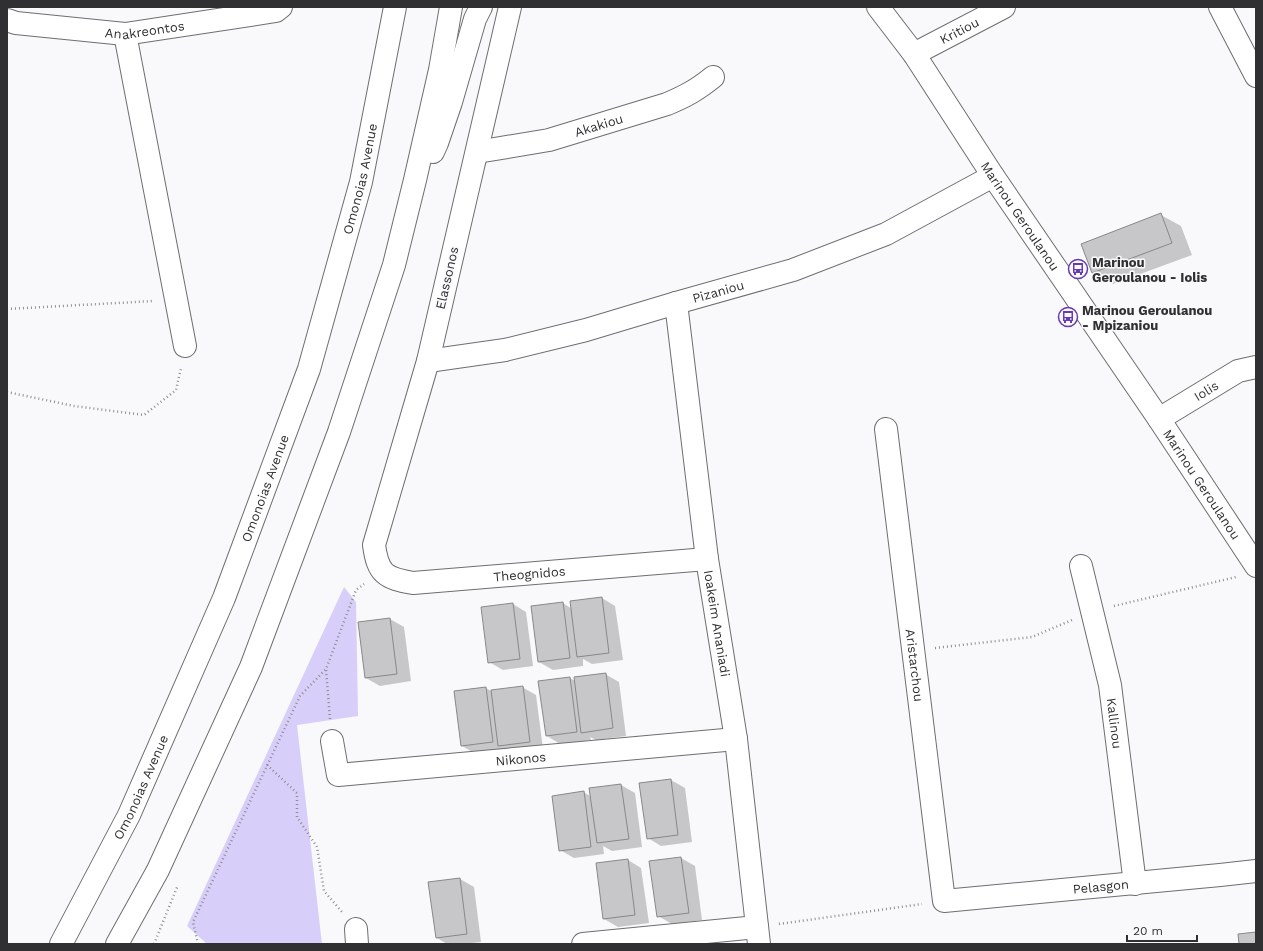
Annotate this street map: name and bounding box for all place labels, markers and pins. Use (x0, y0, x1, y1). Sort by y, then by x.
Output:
place label: Marinou Geroulanou - Iolis (1092, 255, 1207, 285)
bus stop icon: Marinou Geroulanou - Iolis (1067, 258, 1089, 280)
place label: Marinou Geroulanou - Mpizaniou (1082, 303, 1212, 333)
bus stop icon: Marinou Geroulanou - Mpizaniou (1057, 306, 1079, 328)

